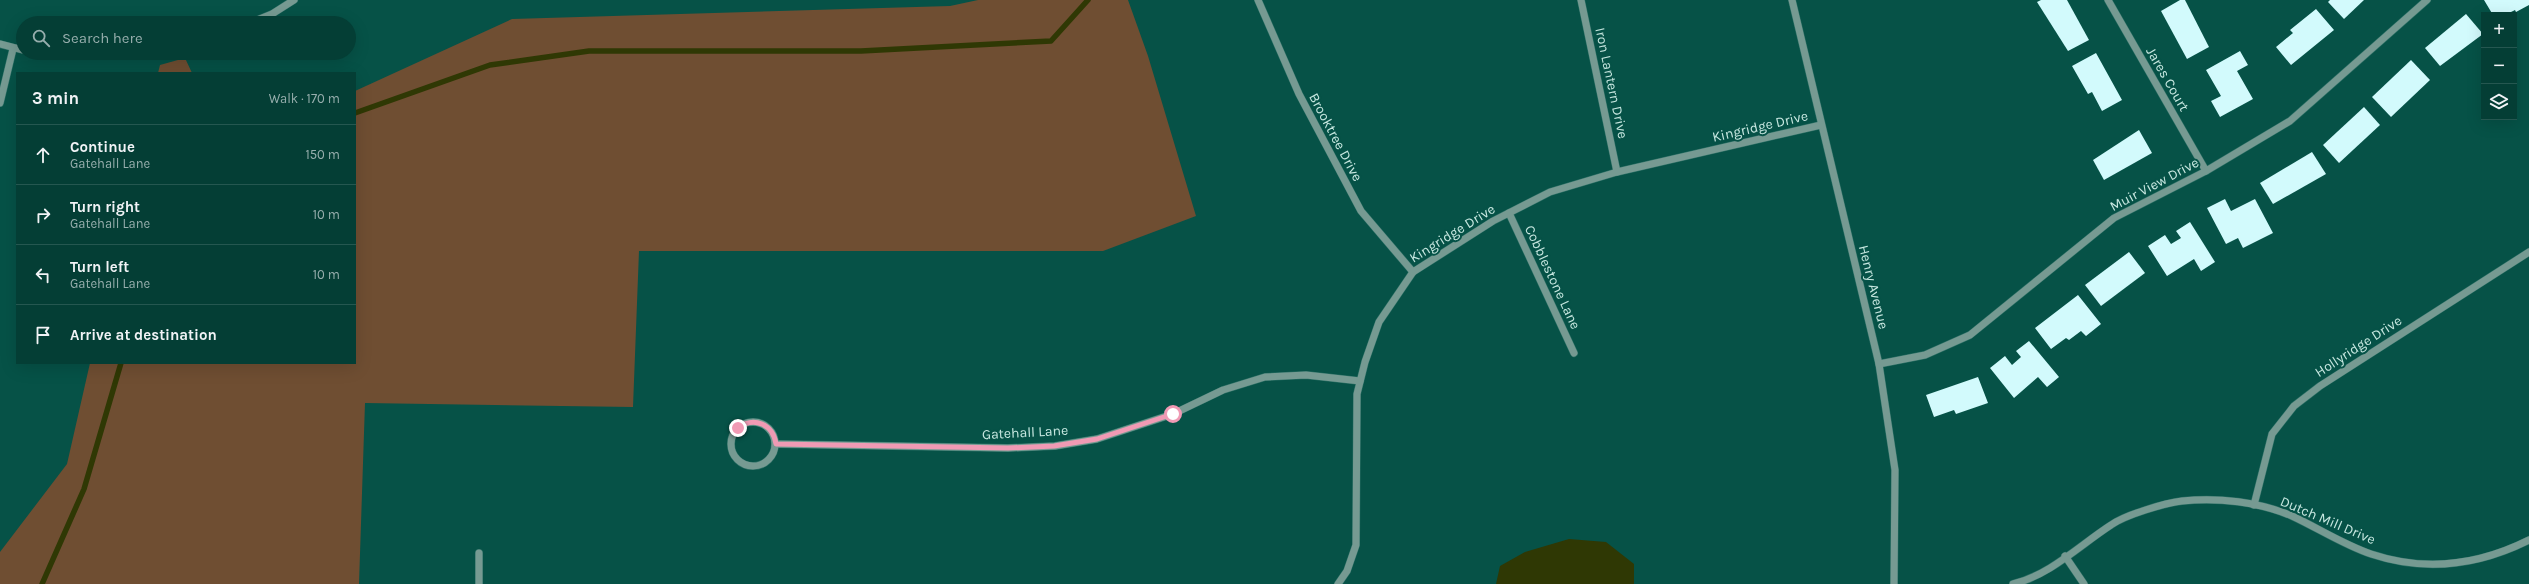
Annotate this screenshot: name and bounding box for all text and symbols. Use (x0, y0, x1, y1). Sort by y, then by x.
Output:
map controls (2481, 12, 2517, 120)
button: + (2481, 12, 2517, 48)
search box (16, 16, 356, 60)
street label: Iron Lantern Drive (1591, 26, 1632, 140)
icon: search (30, 27, 52, 49)
text: Search here (62, 29, 143, 47)
street label: Jares Court (2142, 44, 2193, 114)
button: − (2481, 48, 2517, 84)
button: layers (2481, 84, 2517, 120)
text: 3 min (32, 88, 79, 108)
street label: Brooktree Drive (1305, 90, 1366, 184)
text: Walk · 170 m (269, 91, 340, 106)
street label: Kingridge Drive (1711, 107, 1810, 146)
text: Continue (70, 138, 135, 156)
icon: ahead (32, 144, 54, 166)
text: 150 m (305, 147, 340, 162)
street label: Muir View Drive (2107, 154, 2202, 215)
text: Gatehall Lane (70, 156, 150, 171)
text: Turn right (70, 198, 140, 216)
street label: Kingridge Drive (1406, 200, 1498, 267)
icon: right (32, 204, 54, 226)
text: 10 m (313, 207, 340, 222)
text: Gatehall Lane (70, 216, 150, 231)
street label: Cobblestone Lane (1521, 222, 1584, 332)
street label: Henry Avenue (1855, 243, 1892, 331)
text: Turn left (70, 258, 129, 276)
icon: left (32, 264, 54, 286)
text: 10 m (313, 267, 340, 282)
text: Gatehall Lane (70, 276, 150, 291)
street label: Hollyridge Drive (2312, 312, 2405, 381)
icon: arrive (32, 324, 54, 346)
text: Arrive at destination (70, 326, 217, 344)
route start (1164, 405, 1182, 423)
route end (729, 419, 747, 437)
street label: Gatehall Lane (981, 422, 1069, 443)
street label: Dutch Mill Drive (2278, 493, 2378, 548)

